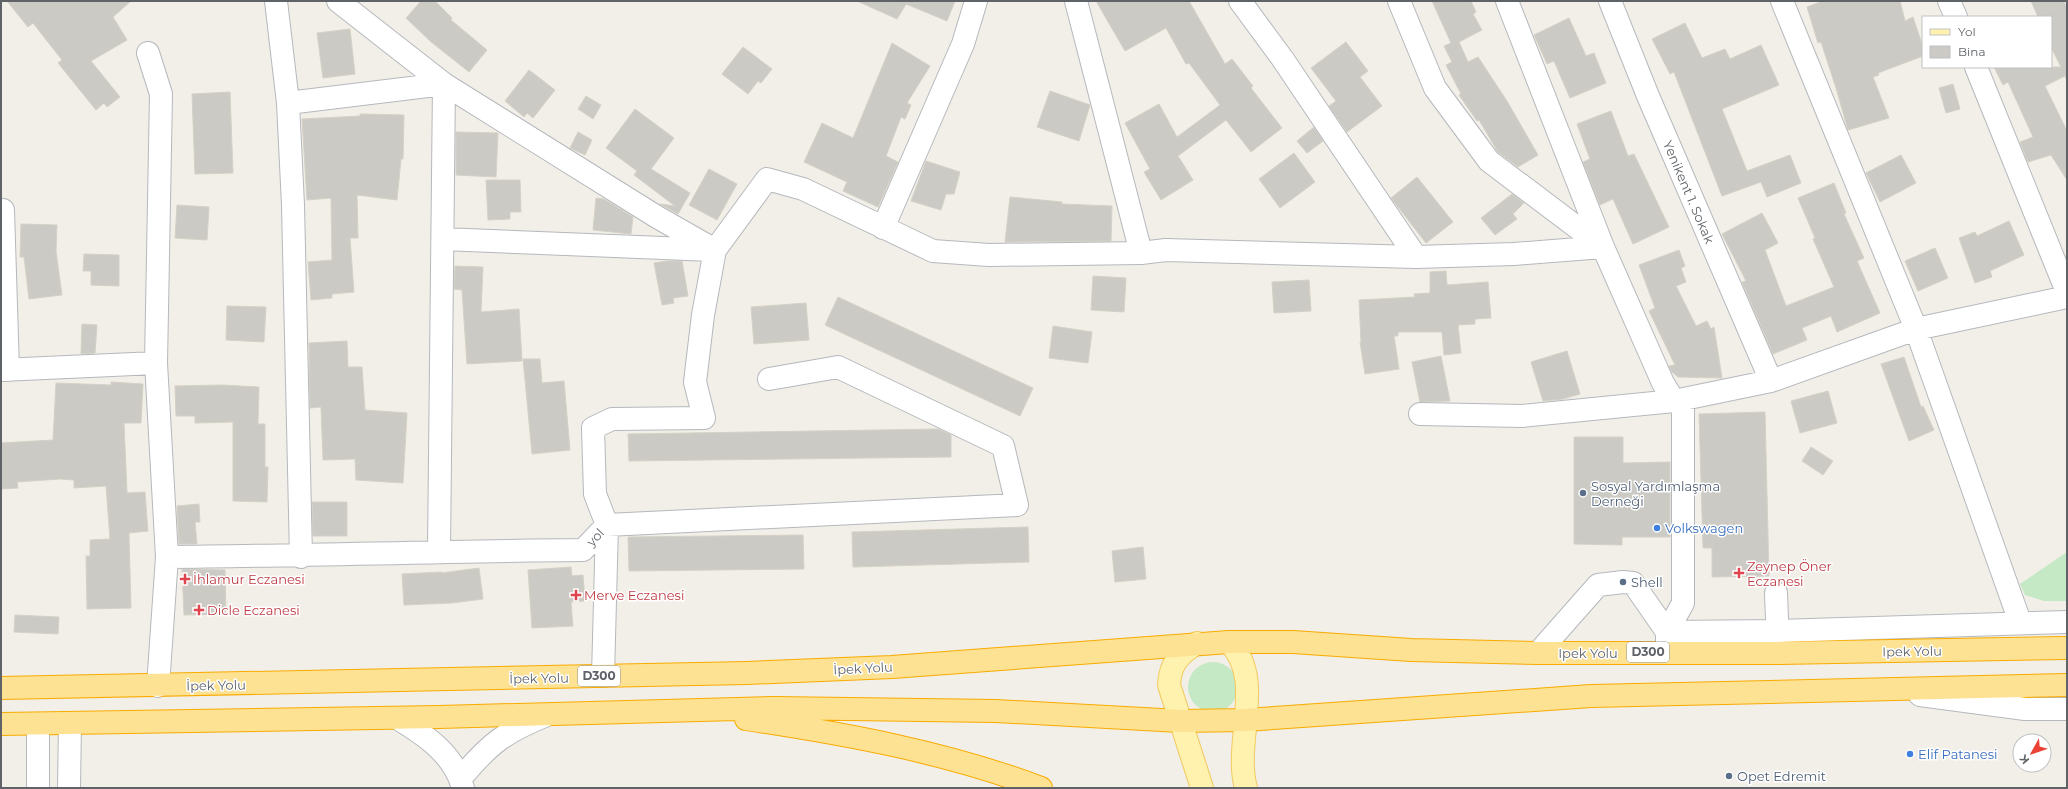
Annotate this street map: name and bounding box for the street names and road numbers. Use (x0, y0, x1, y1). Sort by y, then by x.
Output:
street label: Yenikent 1. Sokak (1660, 138, 1718, 246)
street label: yol (582, 525, 607, 550)
road number: D300 (1627, 642, 1669, 662)
street label: Ipek Yolu (1882, 642, 1942, 660)
street label: Ipek Yolu (1558, 645, 1618, 661)
street label: İpek Yolu (833, 658, 893, 678)
road number: D300 (578, 666, 620, 686)
street label: İpek Yolu (509, 669, 569, 687)
street label: İpek Yolu (186, 676, 246, 694)

